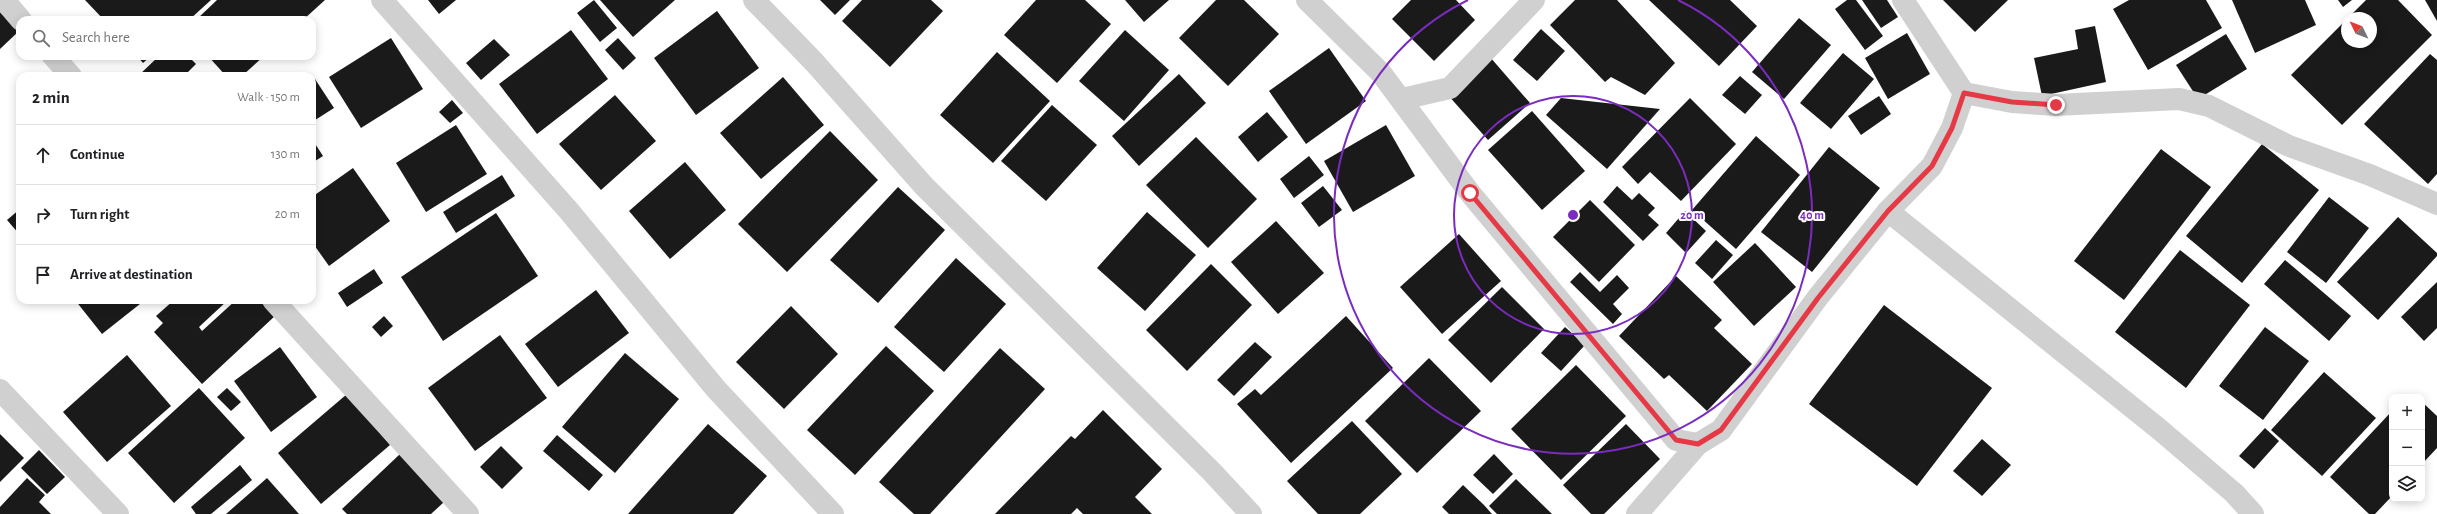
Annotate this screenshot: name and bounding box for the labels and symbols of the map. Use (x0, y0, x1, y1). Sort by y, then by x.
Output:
north arrow (2341, 12, 2377, 48)
route end (2047, 96, 2065, 114)
route start (1461, 184, 1479, 202)
centre of rings (1566, 208, 1580, 222)
text: 20 m (1680, 209, 1704, 221)
text: 40 m (1800, 209, 1824, 221)

